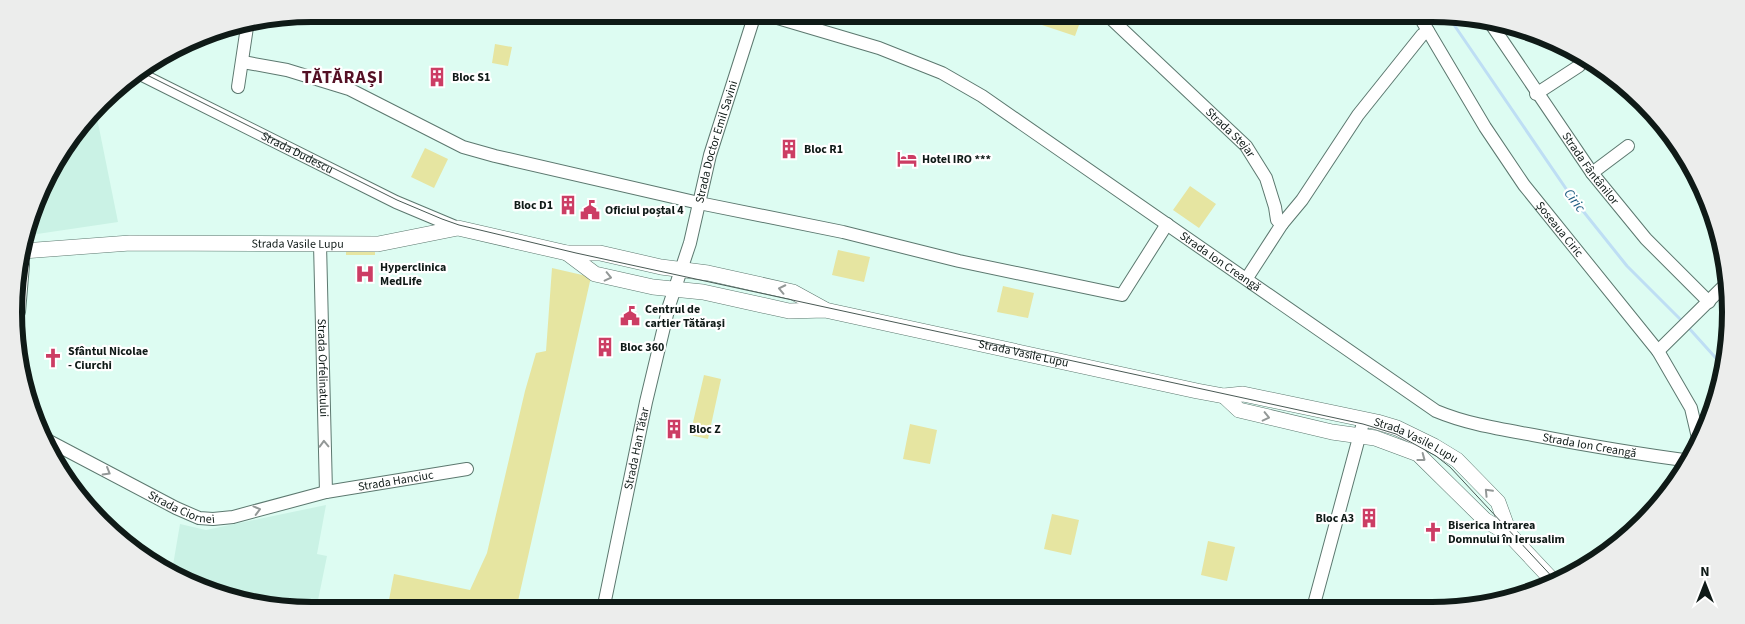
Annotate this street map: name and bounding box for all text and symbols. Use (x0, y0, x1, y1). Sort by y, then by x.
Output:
district label: TĂTĂRAȘI (302, 65, 384, 90)
building icon: Bloc S1 (426, 66, 448, 88)
place label: Bloc S1 (452, 69, 490, 86)
street label: Strada Doctor Emil Savini (691, 79, 742, 205)
street label: Strada Stejar (1202, 104, 1259, 161)
street label: Strada Dudescu (258, 128, 336, 178)
street label: Strada Fântânilor (1558, 129, 1623, 209)
building icon: Bloc R1 (778, 138, 800, 160)
place label: Bloc R1 (804, 141, 843, 158)
hotel icon: Hotel IRO *** (896, 148, 918, 170)
place label: Hotel IRO *** (922, 151, 991, 168)
water label: Ciric (1559, 185, 1590, 217)
building icon: Bloc D1 (557, 194, 579, 216)
place label: Bloc D1 (514, 197, 553, 214)
street label: Șoseaua Ciric (1532, 198, 1587, 261)
public building icon: Oficiul poștal 4 (579, 199, 601, 221)
place label: Oficiul poștal 4 (605, 202, 684, 219)
street label: Strada Ion Creangă (1176, 228, 1264, 296)
street label: Strada Vasile Lupu (252, 235, 344, 253)
place label: Hyperclinica MedLife (380, 259, 446, 290)
hospital icon: Hyperclinica MedLife (354, 263, 376, 285)
one-way arrow (604, 271, 613, 282)
one-way arrow (777, 284, 786, 295)
place label: Centrul de cartier Tătărași (645, 301, 725, 332)
public building icon: Centrul de cartier Tătărași (619, 305, 641, 327)
street label: Strada Orfelinatului (313, 319, 332, 417)
building icon: Bloc 360 (594, 336, 616, 358)
street label: Strada Vasile Lupu (977, 336, 1070, 372)
place label: Bloc 360 (620, 339, 664, 356)
place label: Sfântul Nicolae - Ciurchi (68, 343, 148, 374)
church icon: Sfântul Nicolae - Ciurchi (42, 347, 64, 369)
street label: Strada Han Tătar (620, 405, 654, 491)
one-way arrow (1262, 411, 1271, 422)
street label: Strada Vasile Lupu (1372, 413, 1461, 468)
building icon: Bloc Z (663, 418, 685, 440)
place label: Bloc Z (689, 421, 721, 438)
street label: Strada Ion Creangă (1541, 429, 1638, 462)
one-way arrow (319, 439, 329, 447)
one-way arrow (1416, 452, 1426, 461)
one-way arrow (101, 466, 110, 476)
street label: Strada Hanciuc (357, 467, 435, 496)
street label: Strada Ciornei (145, 487, 216, 528)
one-way arrow (1485, 489, 1494, 498)
one-way arrow (253, 505, 262, 516)
building icon: Bloc A3 (1358, 507, 1380, 529)
place label: Bloc A3 (1315, 510, 1354, 527)
place label: Biserica Intrarea Domnului în Ierusalim (1448, 517, 1565, 548)
church icon: Biserica Intrarea Domnului în Ierusalim (1422, 521, 1444, 543)
north arrow (1680, 559, 1730, 609)
text: N (1700, 562, 1710, 582)

